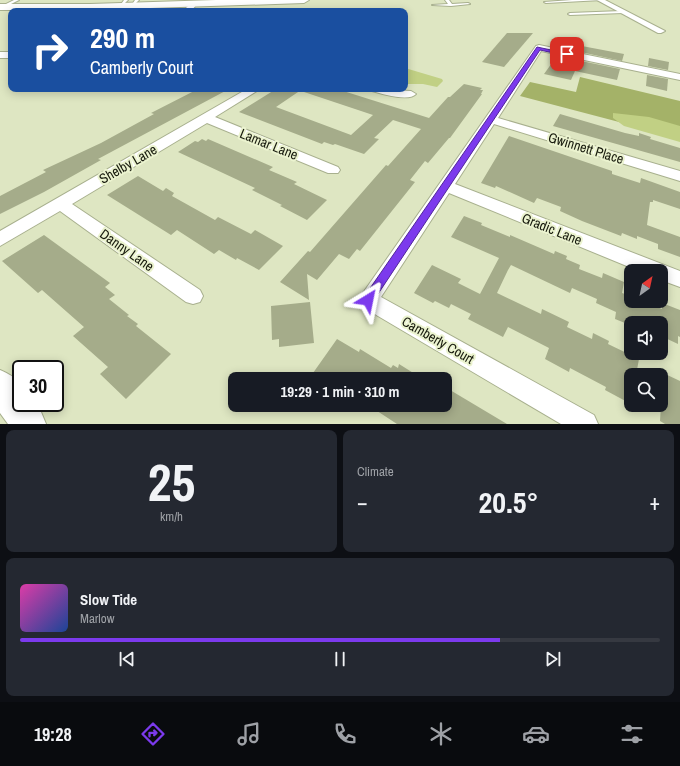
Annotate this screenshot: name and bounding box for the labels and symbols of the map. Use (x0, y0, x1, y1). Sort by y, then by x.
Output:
pin (550, 37, 584, 71)
street label: Lamar Lane (237, 124, 301, 164)
street label: Gwinnett Place (546, 128, 626, 168)
street label: Shelby Lane (96, 140, 160, 188)
street label: Gradic Lane (519, 209, 585, 249)
street label: Danny Lane (96, 225, 158, 275)
north arrow (624, 264, 668, 308)
position arrow (347, 279, 389, 321)
street label: Camberly Court (399, 312, 477, 368)
speed limit sign: 30 (12, 360, 64, 412)

